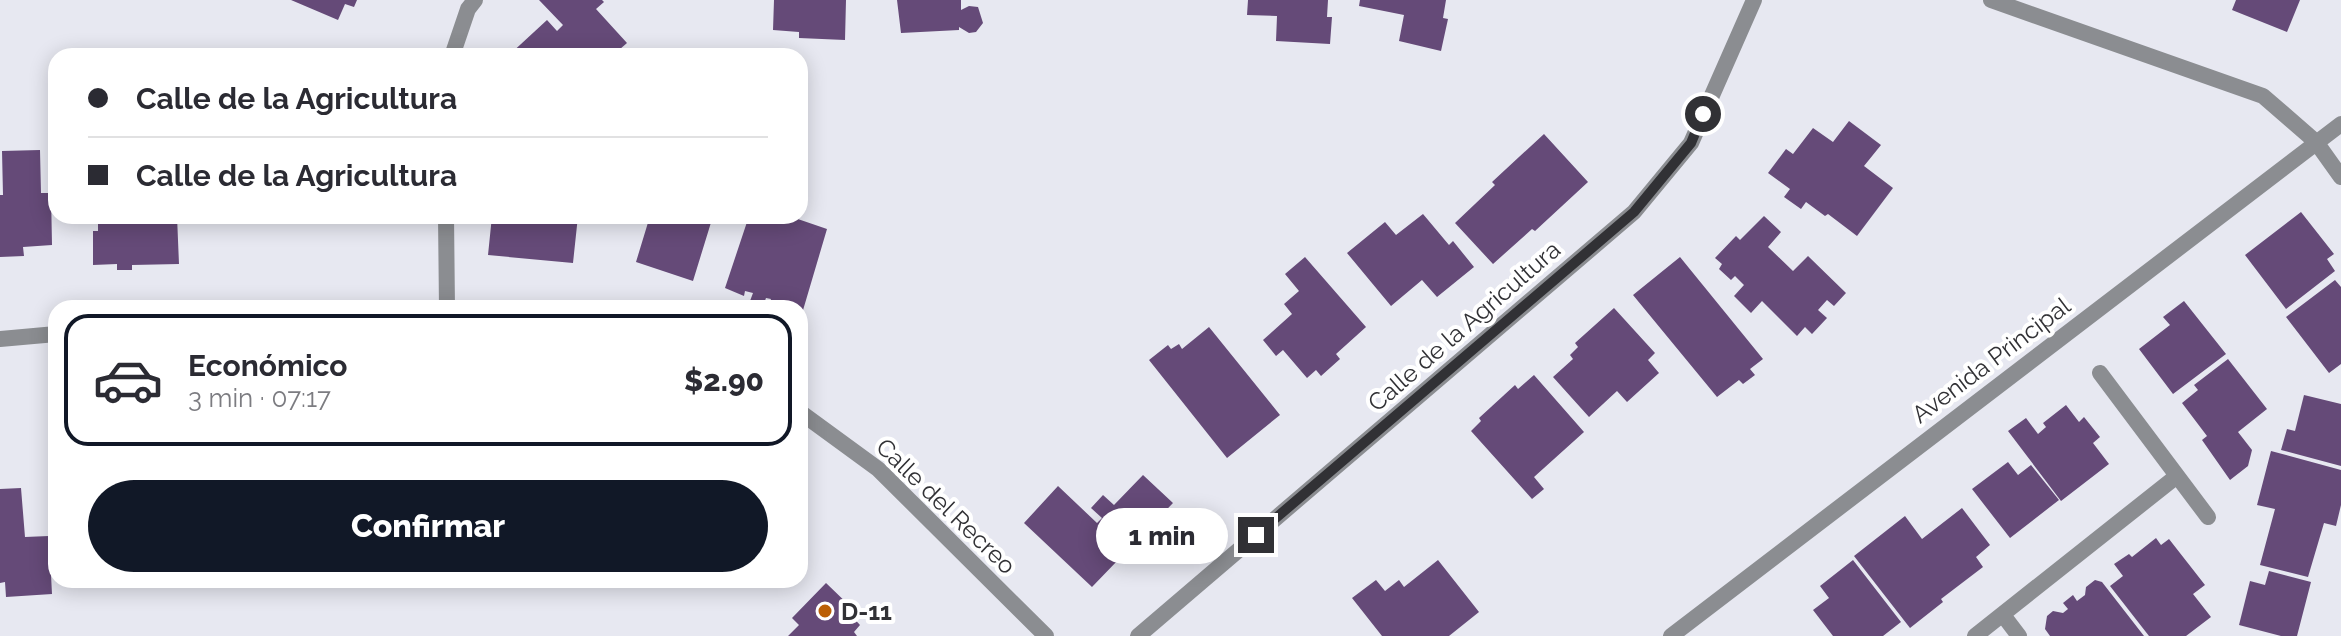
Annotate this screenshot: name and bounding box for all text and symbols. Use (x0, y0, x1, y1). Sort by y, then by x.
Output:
text: Calle de la Agricultura (136, 81, 457, 116)
route start (1685, 96, 1721, 132)
text: Calle de la Agricultura (136, 158, 457, 193)
street label: Calle de la Agricultura (1362, 235, 1566, 417)
street label: Avenida Principal (1906, 291, 2076, 429)
icon: car (92, 344, 164, 416)
text: Económico (188, 348, 348, 383)
text: $2.90 (684, 363, 764, 398)
text: 3 min · 07:17 (188, 383, 331, 413)
street label: Calle del Recreo (870, 432, 1022, 580)
button: Confirmar (88, 480, 768, 572)
callout: 1 min (1096, 507, 1228, 563)
route end (1238, 517, 1274, 553)
text: 1 min (1129, 521, 1195, 551)
place label: D-11 (841, 597, 892, 626)
marker: D-11 (816, 602, 834, 620)

